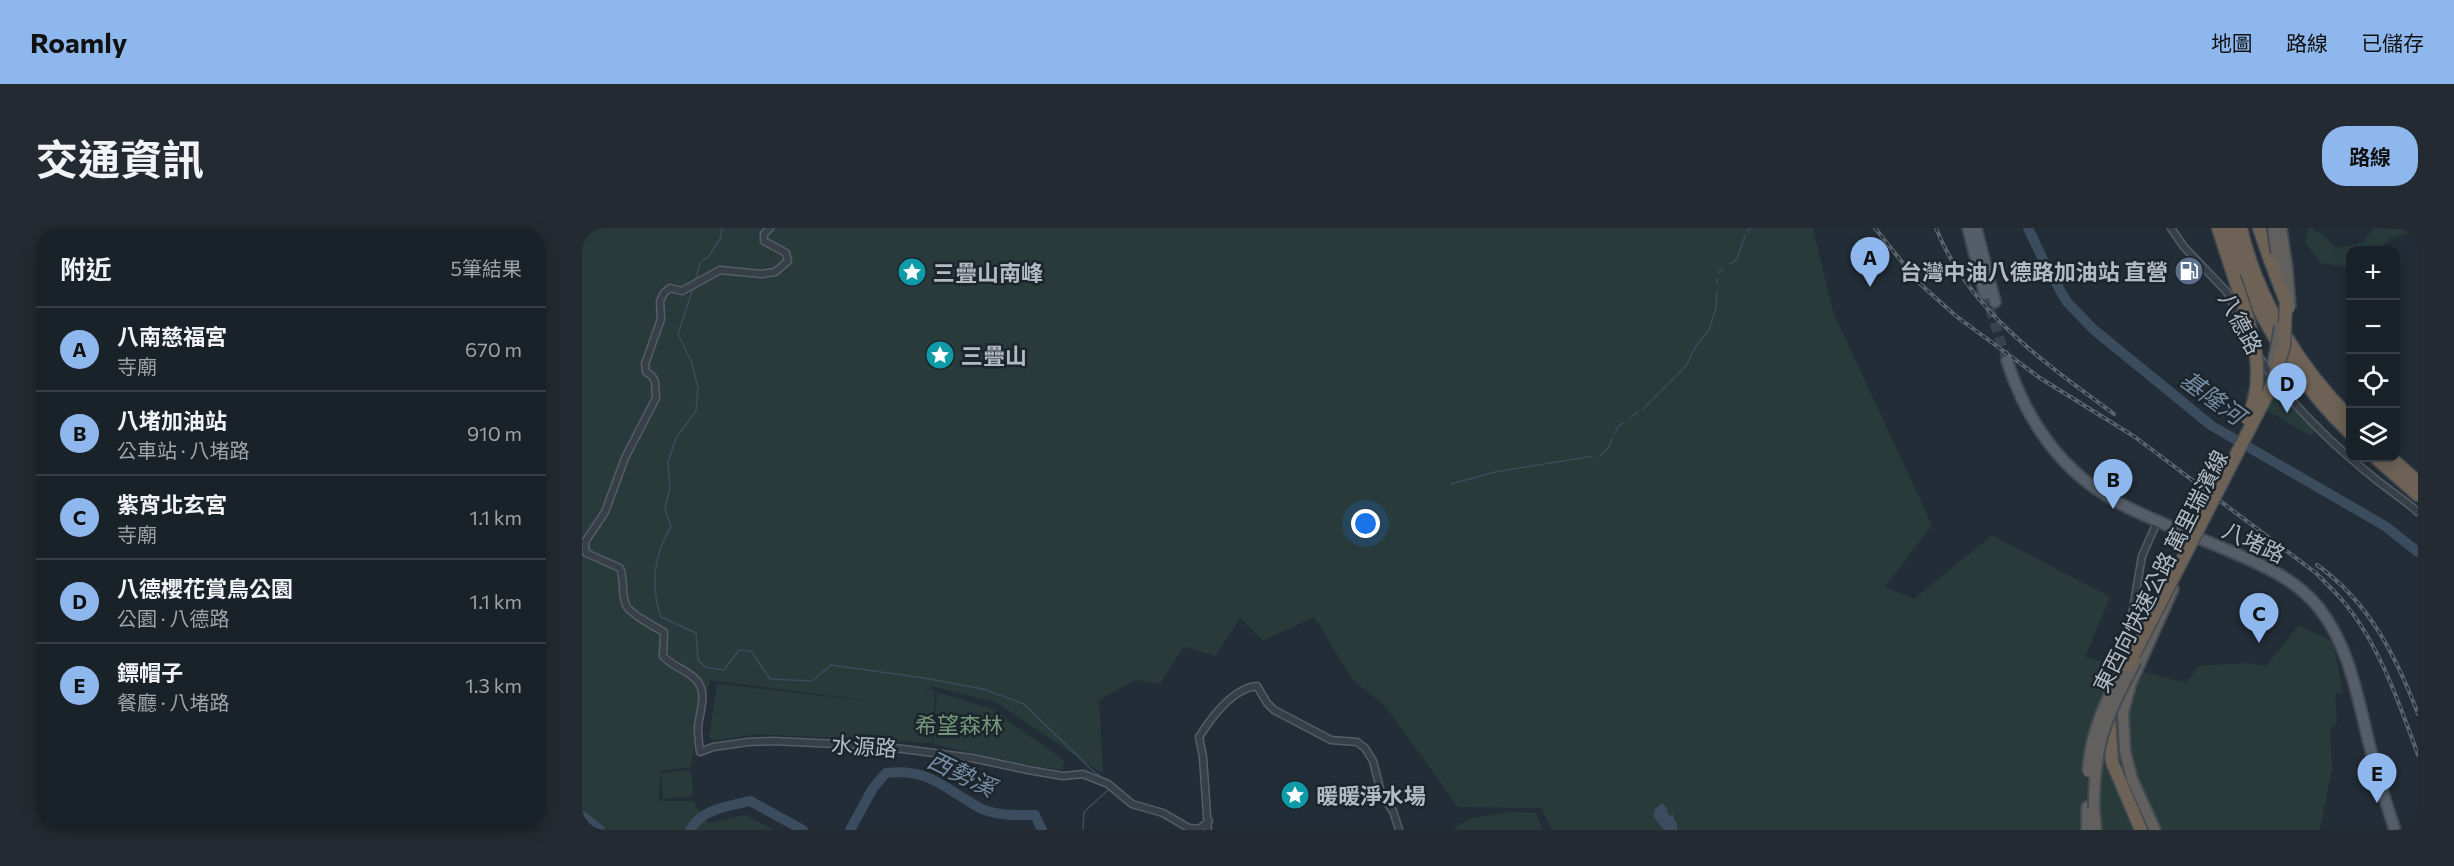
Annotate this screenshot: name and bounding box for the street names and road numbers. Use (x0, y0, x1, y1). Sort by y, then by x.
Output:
street label: 八德路 (2214, 288, 2268, 358)
street label: 東西向快速公路 萬里瑞濱線 (2087, 445, 2233, 697)
street label: 八堵路 (2218, 516, 2290, 568)
street label: 水源路 (830, 730, 898, 762)

